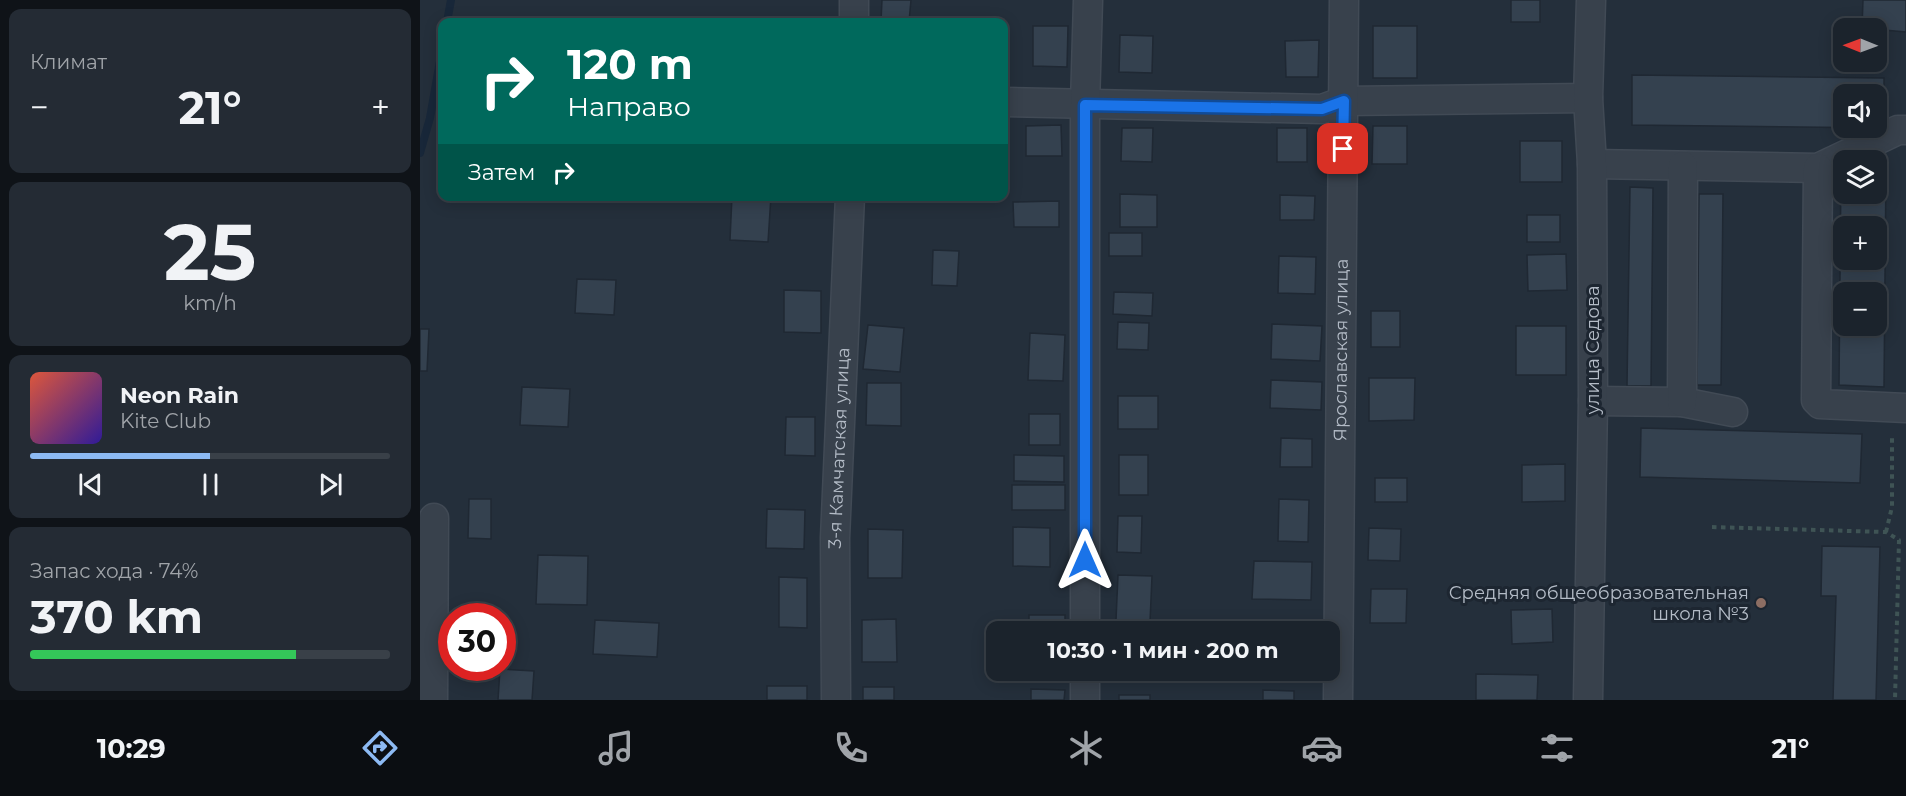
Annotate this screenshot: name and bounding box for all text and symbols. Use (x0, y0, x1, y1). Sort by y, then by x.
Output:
north arrow (1833, 18, 1887, 72)
map controls (1833, 18, 1887, 336)
text: 120 m (567, 38, 693, 90)
icon: right (468, 42, 546, 120)
text: Климат (30, 50, 107, 74)
text: 21° (178, 80, 242, 135)
button: sound (1833, 84, 1887, 138)
text: − (30, 87, 49, 127)
text: + (371, 87, 390, 127)
text: Направо (567, 90, 691, 123)
pin (1317, 123, 1368, 174)
icon: arrive (1326, 132, 1359, 165)
button: layers (1833, 150, 1887, 204)
icon: right (547, 156, 580, 189)
text: Затем (468, 159, 535, 186)
text: 25 (164, 204, 256, 300)
button: + (1833, 216, 1887, 270)
street label: Ярославская улица (1329, 259, 1353, 441)
button: − (1833, 282, 1887, 336)
street label: улица Седова (1582, 286, 1604, 415)
text: km/h (183, 291, 237, 315)
street label: 3-я Камчатская улица (824, 347, 854, 549)
text: Neon Rain (120, 382, 239, 409)
text: Kite Club (120, 409, 211, 433)
icon: previous (74, 468, 107, 501)
icon: pause (194, 468, 227, 501)
icon: next (314, 468, 347, 501)
position arrow (1053, 528, 1117, 592)
text: Запас хода · 74% (30, 559, 198, 583)
place label: Средняя общеобразовательная школа №3 (1449, 582, 1749, 625)
text: 370 km (30, 589, 203, 644)
marker: Средняя общеобразовательная школа №3 (1754, 596, 1768, 610)
speed limit sign: 30 (438, 603, 516, 681)
text: 10:30 · 1 мин · 200 m (1047, 637, 1279, 664)
icon: directions (359, 727, 401, 769)
icon: music (595, 727, 637, 769)
icon: phone (830, 727, 872, 769)
icon: climate (1065, 727, 1107, 769)
icon: car (1301, 727, 1343, 769)
icon: filters (1536, 727, 1578, 769)
text: 10:29 (97, 732, 166, 765)
text: 21° (1771, 732, 1809, 765)

